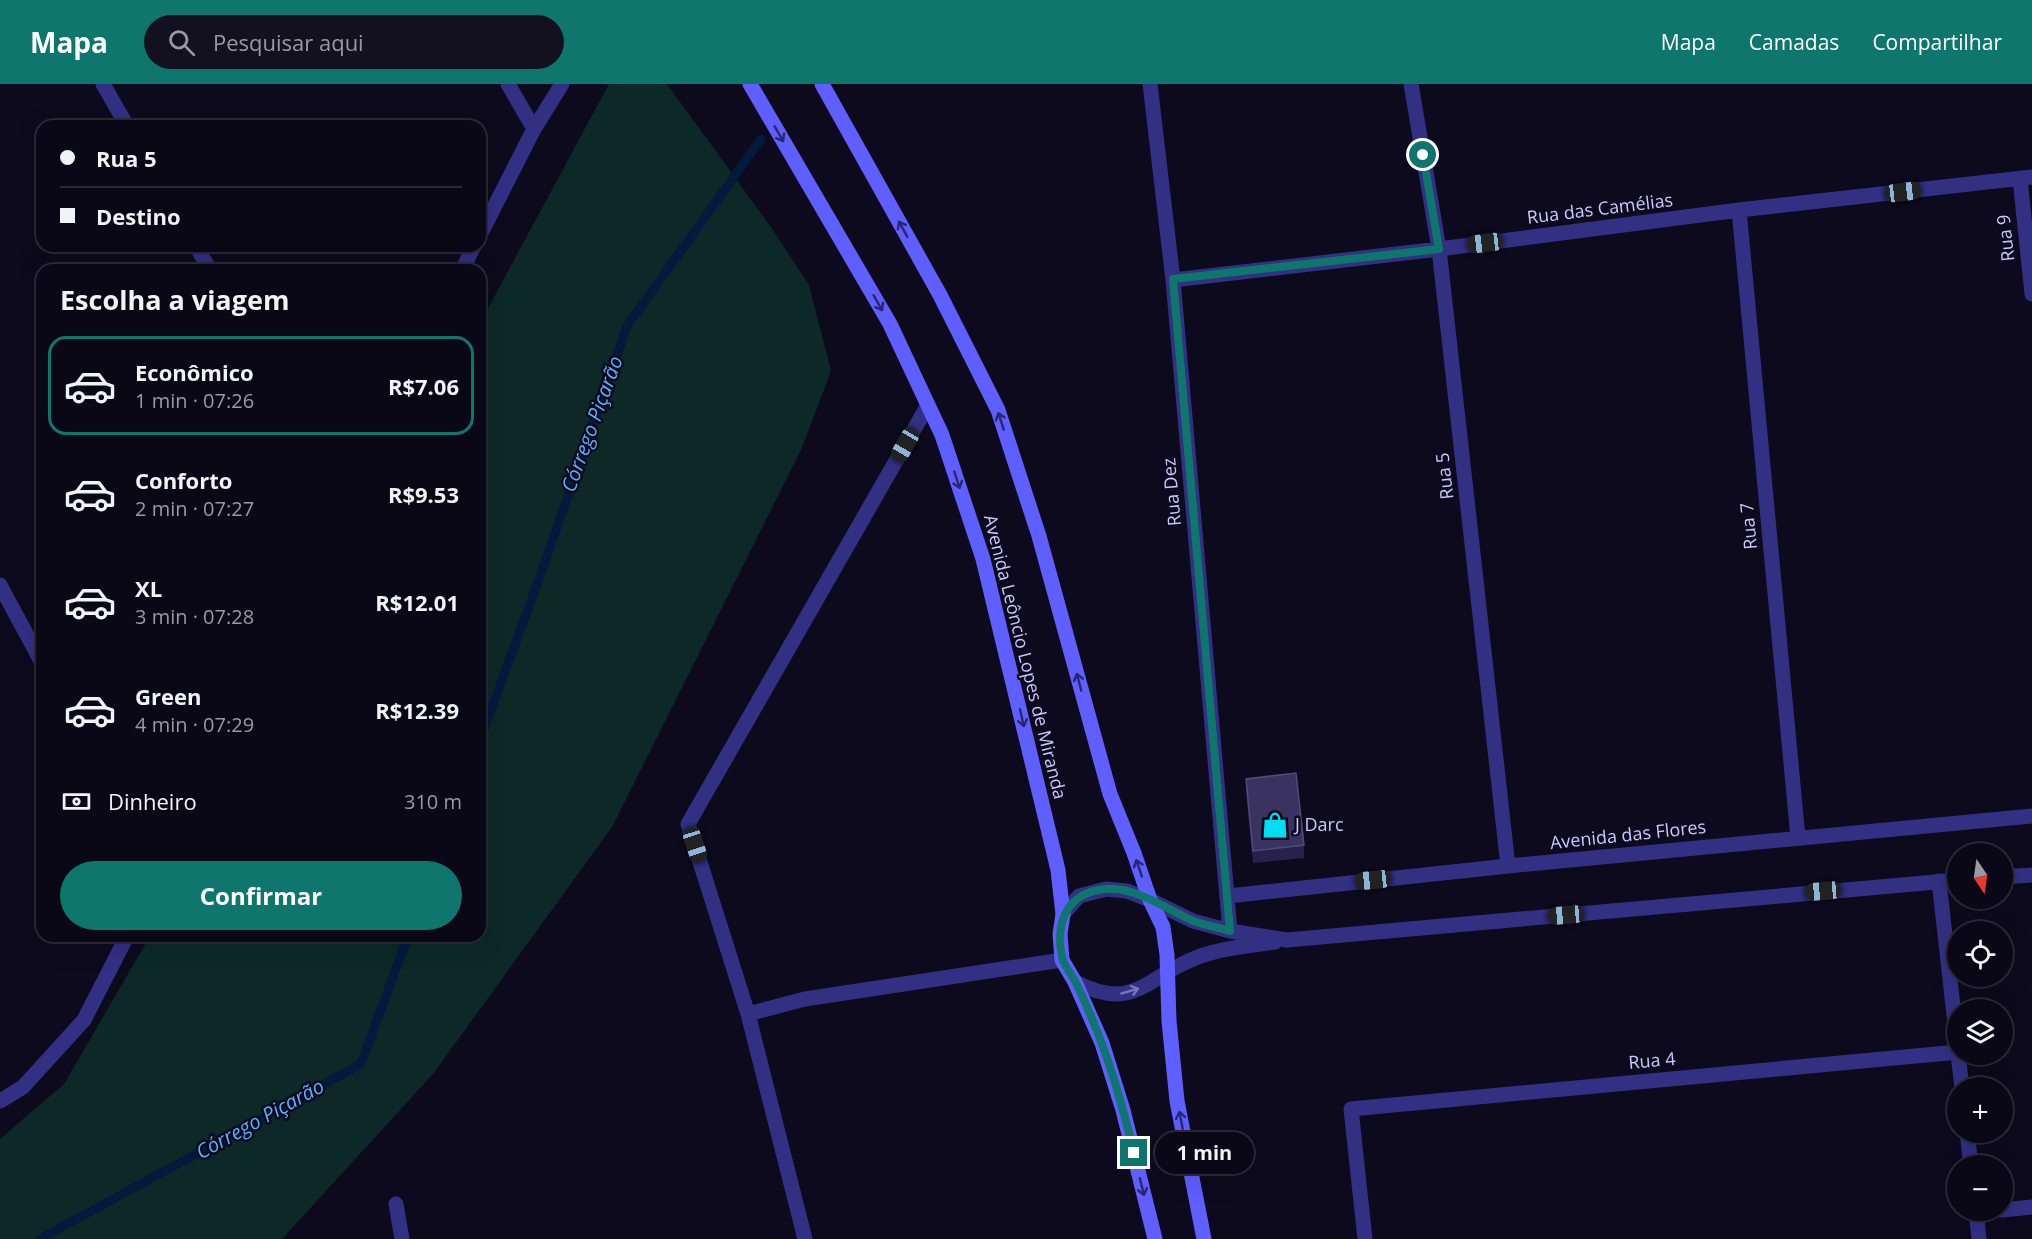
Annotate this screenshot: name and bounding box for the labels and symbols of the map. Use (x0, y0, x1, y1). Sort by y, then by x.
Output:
one-way arrow (774, 126, 786, 143)
route start (1409, 141, 1436, 168)
car (1884, 181, 1922, 203)
street label: Rua das Camélias (1526, 187, 1674, 229)
street label: Rua 9 (1991, 213, 2019, 263)
one-way arrow (897, 221, 909, 238)
car (1466, 232, 1504, 254)
one-way arrow (872, 294, 884, 311)
water label: Córrego Piçarão (554, 352, 629, 496)
one-way arrow (995, 412, 1006, 431)
car (888, 425, 922, 465)
street label: Rua 5 (1430, 451, 1458, 501)
street label: Rua Dez (1156, 457, 1186, 527)
one-way arrow (953, 470, 964, 489)
street label: Rua 7 (1734, 502, 1762, 551)
street label: Avenida Leôncio Lopes de Miranda (979, 512, 1073, 801)
one-way arrow (1073, 673, 1085, 692)
one-way arrow (1016, 708, 1028, 727)
shop icon: J Darc (1260, 810, 1290, 840)
place label: J Darc (1293, 812, 1344, 836)
street label: Avenida das Flores (1549, 814, 1707, 854)
car (681, 825, 709, 865)
north arrow (1947, 843, 2013, 909)
one-way arrow (1133, 859, 1144, 878)
car (1354, 869, 1392, 891)
car (1804, 880, 1842, 902)
car (1547, 904, 1585, 926)
one-way arrow (1120, 985, 1139, 996)
street label: Rua 4 (1627, 1046, 1676, 1074)
water label: Córrego Piçarão (191, 1072, 329, 1165)
one-way arrow (1175, 1111, 1186, 1130)
callout: 1 min (1155, 1132, 1254, 1174)
route end (1120, 1139, 1147, 1166)
one-way arrow (1137, 1178, 1149, 1197)

